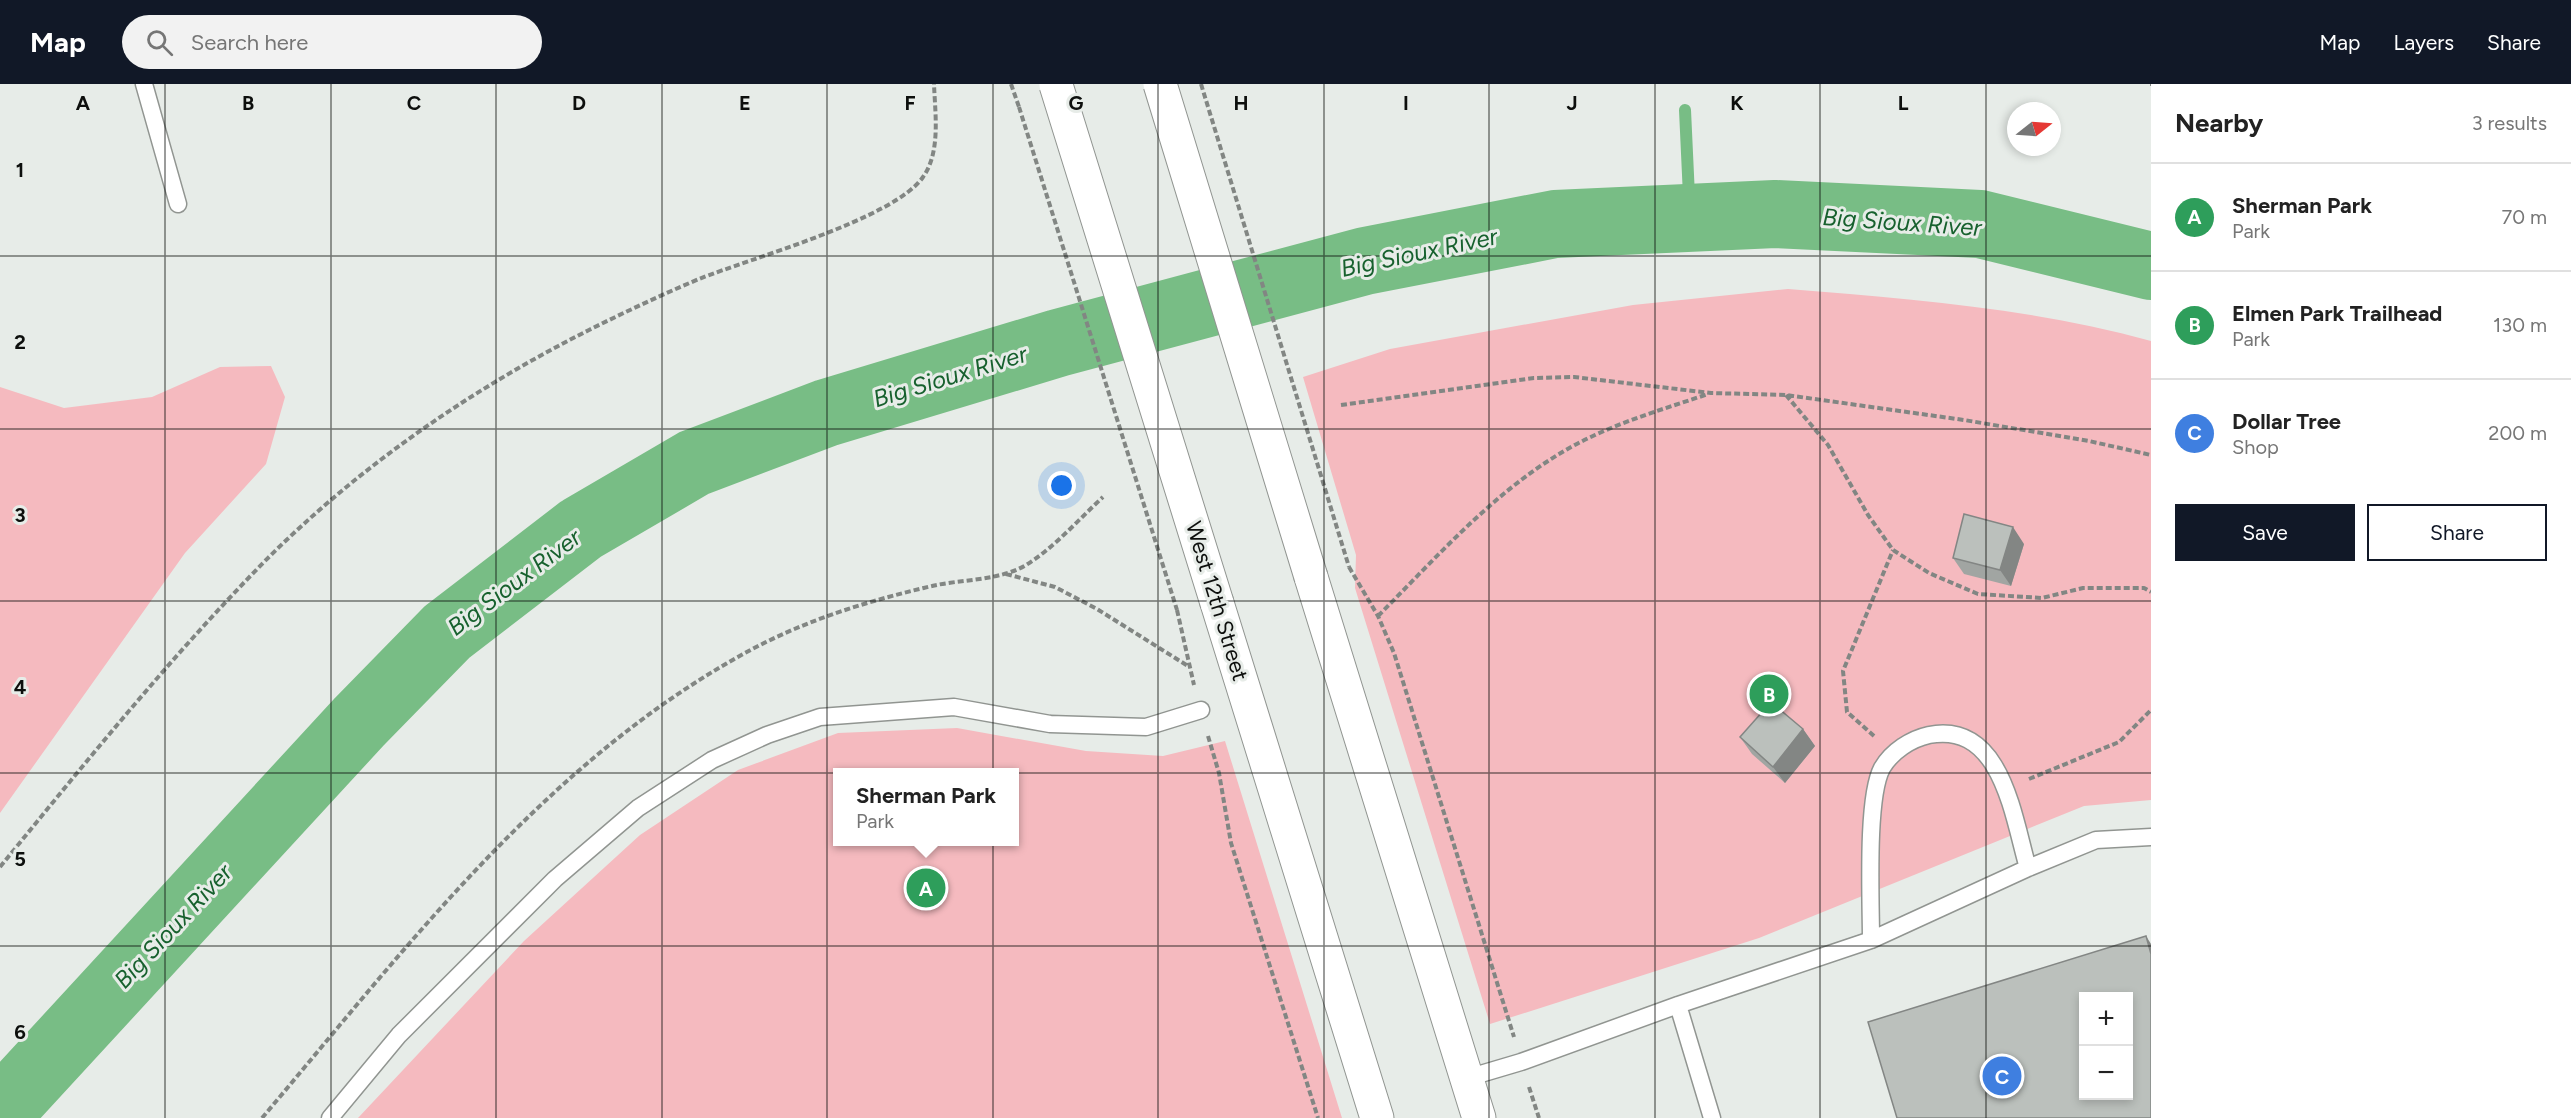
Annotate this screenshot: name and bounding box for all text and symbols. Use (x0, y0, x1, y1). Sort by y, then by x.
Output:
search box (122, 15, 542, 69)
text: Map (30, 25, 86, 59)
icon: search (143, 26, 176, 59)
text: Search here (191, 29, 308, 56)
text: Map (2320, 30, 2360, 55)
text: Layers (2393, 30, 2454, 55)
text: Share (2487, 30, 2541, 55)
text: A (76, 91, 91, 115)
text: B (242, 91, 254, 115)
text: C (407, 91, 421, 115)
text: D (572, 91, 586, 115)
text: E (739, 91, 751, 115)
text: F (904, 91, 916, 115)
text: G (1069, 91, 1084, 115)
text: H (1234, 91, 1249, 115)
text: I (1403, 91, 1409, 115)
text: J (1566, 91, 1578, 115)
text: K (1730, 91, 1744, 115)
text: L (1898, 91, 1909, 115)
north arrow (2007, 102, 2061, 156)
text: Nearby (2175, 107, 2263, 139)
text: 3 results (2472, 111, 2547, 135)
text: 1 (16, 158, 24, 182)
text: Sherman Park (2232, 192, 2372, 219)
water label: Big Sioux River (1821, 202, 1983, 242)
text: A (2187, 205, 2202, 229)
text: 70 m (2501, 205, 2547, 229)
text: Park (2232, 219, 2270, 243)
water label: Big Sioux River (1338, 221, 1501, 283)
text: Elmen Park Trailhead (2232, 300, 2442, 327)
text: B (2188, 313, 2201, 337)
text: 130 m (2493, 313, 2547, 337)
text: Park (2232, 327, 2270, 351)
text: 2 (14, 330, 26, 354)
water label: Big Sioux River (870, 339, 1031, 413)
text: Dollar Tree (2232, 408, 2341, 435)
text: C (2187, 421, 2202, 445)
text: 200 m (2488, 421, 2547, 445)
text: Shop (2232, 435, 2279, 459)
your location (1047, 471, 1076, 500)
text: 3 (14, 503, 26, 527)
button: Save (2175, 504, 2355, 561)
button: Share (2367, 504, 2547, 561)
street label: West 12th Street (1180, 518, 1254, 684)
water label: Big Sioux River (442, 522, 587, 642)
pin: B (1750, 672, 1788, 716)
text: 4 (14, 675, 27, 699)
popup (833, 768, 1019, 846)
text: Sherman Park (856, 782, 996, 809)
text: Park (856, 809, 894, 833)
text: 5 (14, 847, 26, 871)
water label: Big Sioux River (108, 857, 239, 994)
pin: A (906, 866, 946, 910)
map controls (2079, 992, 2133, 1100)
button: + (2079, 992, 2133, 1046)
text: 6 (14, 1020, 26, 1044)
button: − (2079, 1046, 2133, 1100)
pin: C (1982, 1054, 2022, 1098)

